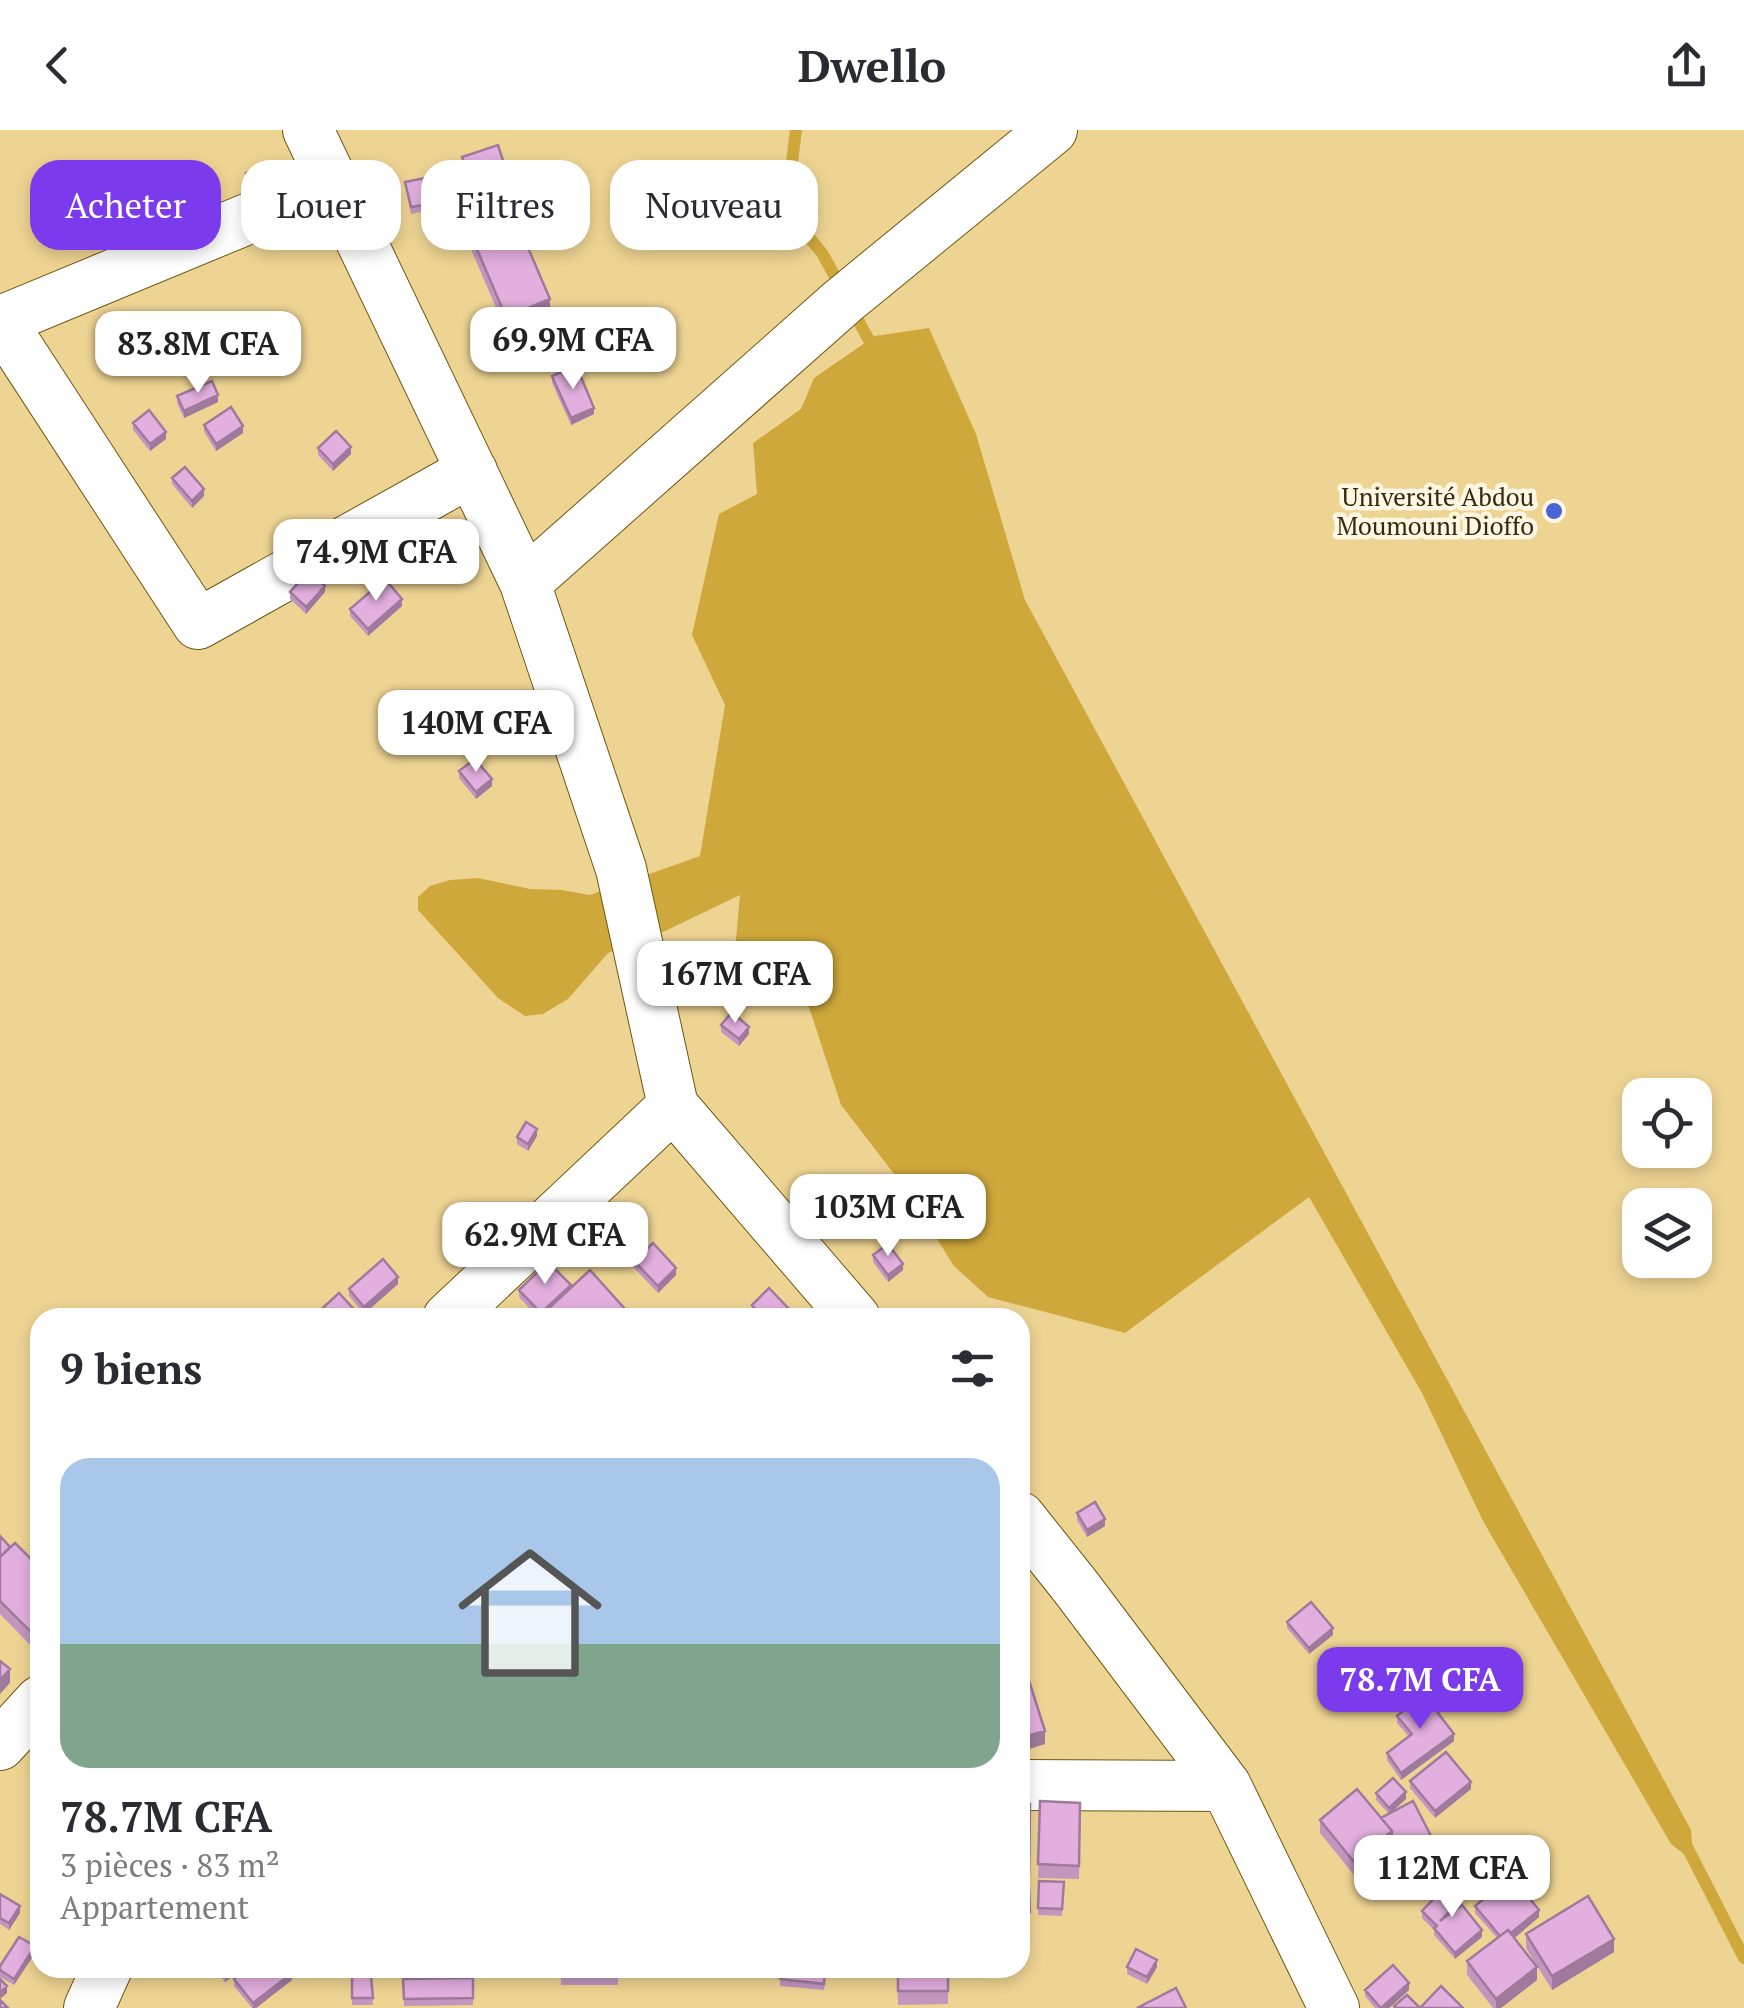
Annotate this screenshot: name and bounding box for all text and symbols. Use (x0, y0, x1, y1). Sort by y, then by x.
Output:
text: Dwello (798, 35, 946, 95)
icon: back (30, 38, 85, 93)
icon: share (1659, 38, 1714, 93)
chip: Acheter (30, 160, 221, 250)
chip: Louer (241, 160, 401, 250)
chip: Filtres (421, 160, 590, 250)
chip: Nouveau (610, 160, 818, 250)
pin: 69.9M CFA (459, 307, 687, 392)
pin: 83.8M CFA (84, 311, 312, 396)
text: 69.9M CFA (492, 318, 654, 360)
text: 83.8M CFA (117, 322, 279, 364)
place label: Université Abdou Moumouni Dioffo (1336, 480, 1534, 542)
marker: Université Abdou Moumouni Dioffo (1543, 500, 1565, 522)
pin: 74.9M CFA (262, 519, 490, 604)
text: 74.9M CFA (295, 530, 457, 572)
pin: 140M CFA (373, 690, 579, 775)
text: 140M CFA (400, 701, 552, 743)
pin: 167M CFA (632, 941, 838, 1026)
text: 167M CFA (659, 952, 811, 994)
map controls (1622, 1078, 1712, 1278)
button: locate (1622, 1078, 1712, 1168)
pin: 103M CFA (785, 1174, 991, 1259)
text: 103M CFA (812, 1185, 964, 1227)
button: layers (1622, 1188, 1712, 1278)
pin: 62.9M CFA (431, 1202, 659, 1287)
text: 62.9M CFA (464, 1213, 626, 1255)
text: 9 biens (60, 1340, 202, 1396)
icon: filters (945, 1341, 1000, 1396)
icon: home (440, 1523, 620, 1703)
pin: 78.7M CFA (1306, 1647, 1534, 1732)
text: 78.7M CFA (1339, 1658, 1501, 1700)
text: 78.7M CFA (60, 1788, 272, 1844)
pin: 112M CFA (1349, 1835, 1555, 1920)
text: 3 pièces · 83 m² (60, 1844, 280, 1886)
text: 112M CFA (1376, 1846, 1528, 1888)
text: Appartement (60, 1886, 249, 1928)

